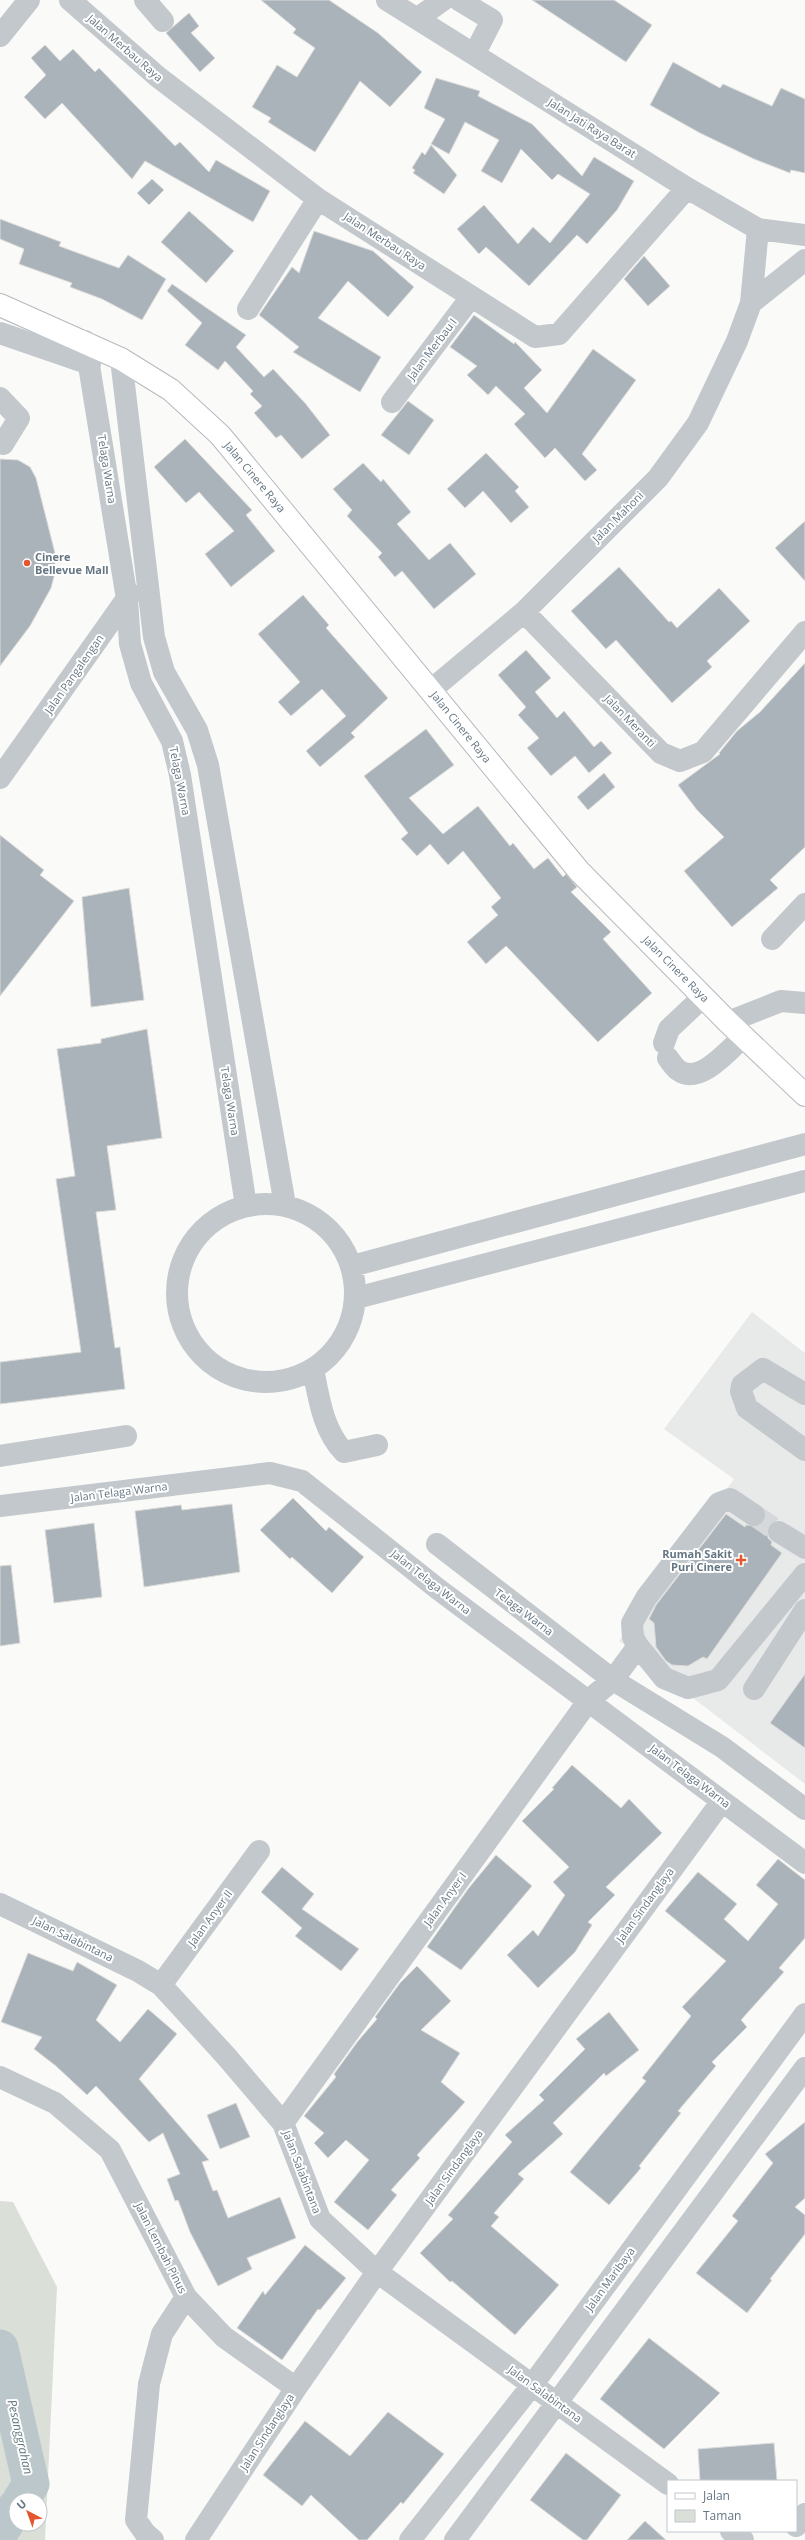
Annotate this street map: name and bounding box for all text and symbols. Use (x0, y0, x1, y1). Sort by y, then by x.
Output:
street label: Jalan Merbau Raya (84, 10, 166, 84)
street label: Jalan Jati Raya Barat (544, 94, 639, 161)
street label: Jalan Merbau Raya (340, 208, 429, 273)
street label: Jalan Merbau I (403, 315, 460, 383)
street label: Telaga Warna (95, 433, 120, 505)
street label: Jalan Cinere Raya (221, 437, 289, 515)
street label: Jalan Mahoni (588, 488, 646, 546)
place label: Cinere Bellevue Mall (35, 549, 109, 577)
marker: Cinere Bellevue Mall (22, 558, 32, 568)
street label: Jalan Pangalengan (40, 631, 107, 717)
street label: Jalan Cinere Raya (427, 687, 495, 766)
street label: Jalan Meranti (601, 690, 659, 750)
street label: Telaga Warna (166, 745, 195, 817)
street label: Jalan Cinere Raya (639, 931, 713, 1005)
street label: Telaga Warna (218, 1065, 243, 1137)
street label: Jalan Telaga Warna (69, 1478, 168, 1505)
street label: Jalan Telaga Warna (388, 1545, 474, 1617)
place label: Rumah Sakit Puri Cinere (662, 1546, 732, 1574)
marker: Rumah Sakit Puri Cinere (735, 1554, 747, 1566)
street label: Telaga Warna (492, 1585, 557, 1639)
street label: Jalan Telaga Warna (646, 1740, 734, 1811)
street label: Jalan Sindanglaya (612, 1864, 677, 1946)
street label: Jalan Anyer I (419, 1869, 469, 1930)
street label: Jalan Anyer II (183, 1886, 235, 1950)
street label: Jalan Salabintana (30, 1912, 116, 1965)
street label: Jalan Sindanglaya (421, 2126, 486, 2208)
street label: Jalan Salabintana (279, 2127, 325, 2215)
street label: Jalan Lembah Pinus (132, 2199, 191, 2296)
street label: Jalan Maribaya (581, 2244, 638, 2314)
street label: Jalan Salabintana (505, 2361, 585, 2425)
street label: Jalan Sindanglaya (235, 2390, 297, 2474)
water label: Pesanggrahan (4, 2398, 37, 2476)
legend (667, 2480, 797, 2532)
text: Jalan (702, 2487, 730, 2504)
north arrow (8, 2492, 48, 2532)
text: U (13, 2496, 29, 2512)
text: Taman (703, 2507, 741, 2524)

